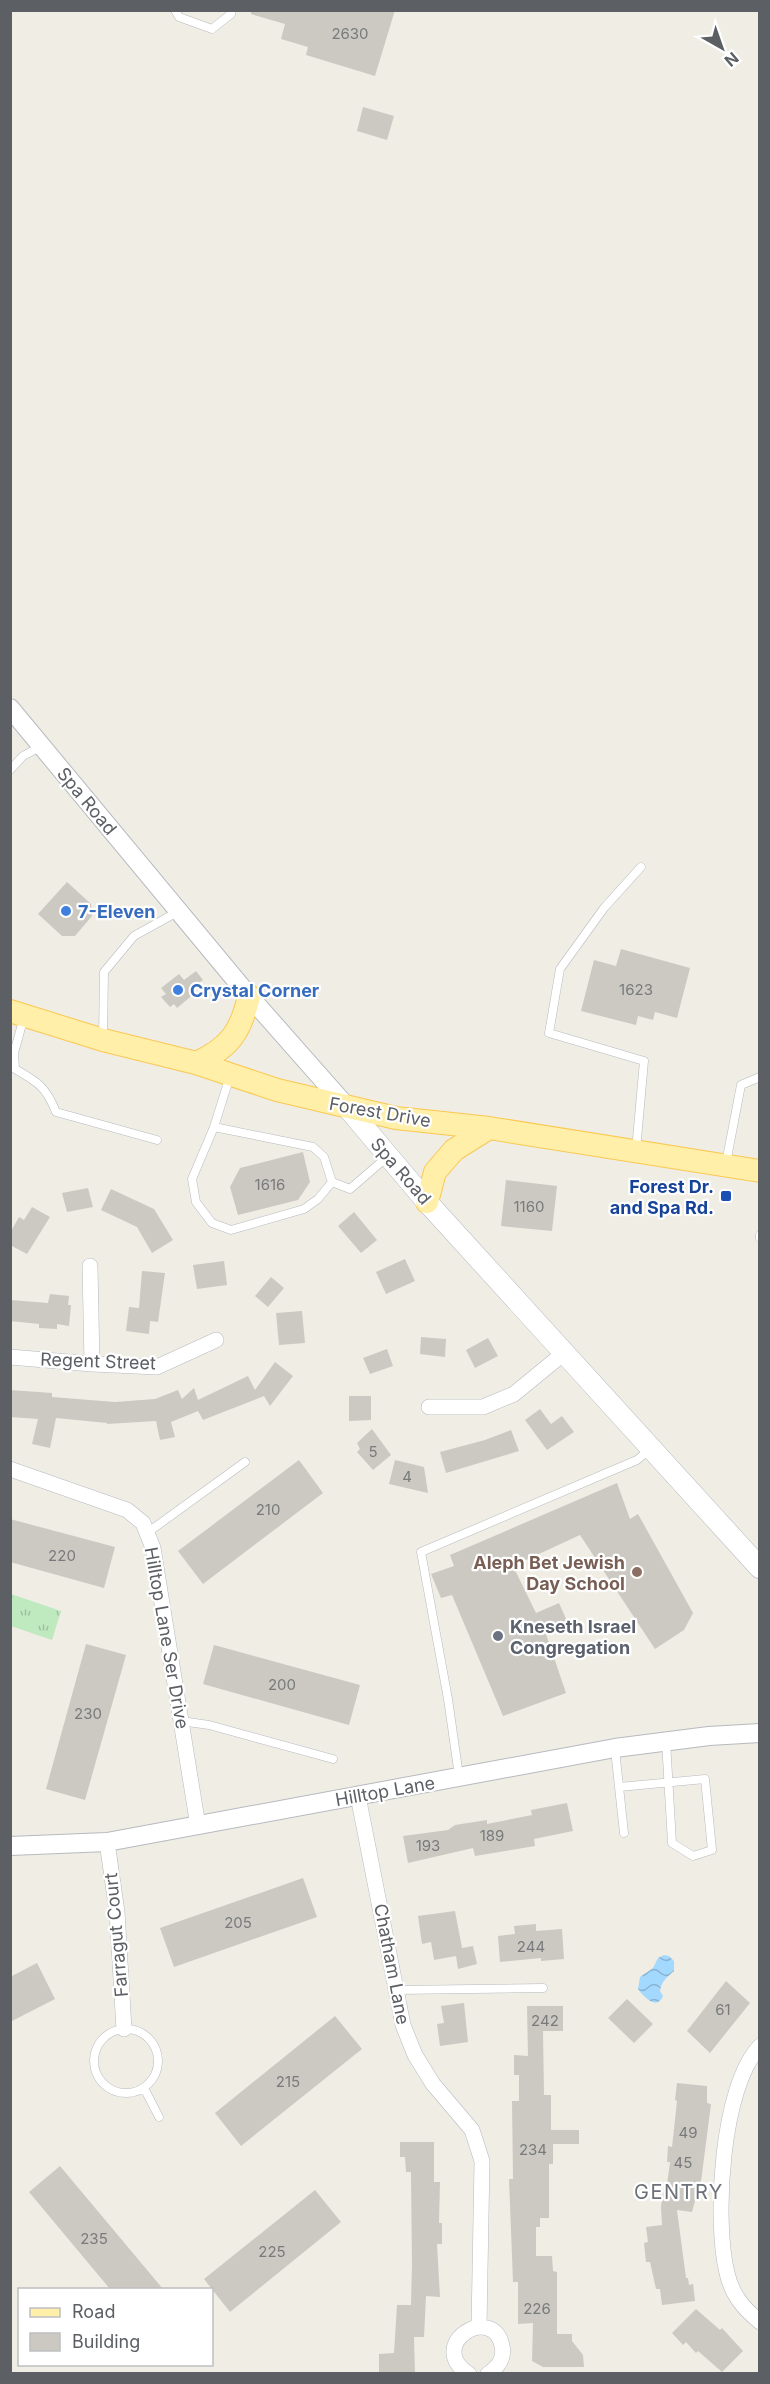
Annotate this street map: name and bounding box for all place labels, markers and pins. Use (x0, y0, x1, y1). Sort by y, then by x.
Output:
place label: 7-Eleven (78, 901, 156, 922)
marker: 7-Eleven (59, 904, 73, 918)
place label: Crystal Corner (190, 980, 319, 1001)
marker: Crystal Corner (171, 983, 185, 997)
place label: Forest Dr. and Spa Rd. (610, 1176, 714, 1218)
marker: Forest Dr. and Spa Rd. (719, 1189, 733, 1203)
place label: Aleph Bet Jewish Day School (473, 1552, 625, 1594)
marker: Aleph Bet Jewish Day School (630, 1565, 644, 1579)
place label: Kneseth Israel Congregation (510, 1616, 636, 1658)
marker: Kneseth Israel Congregation (491, 1629, 505, 1643)

